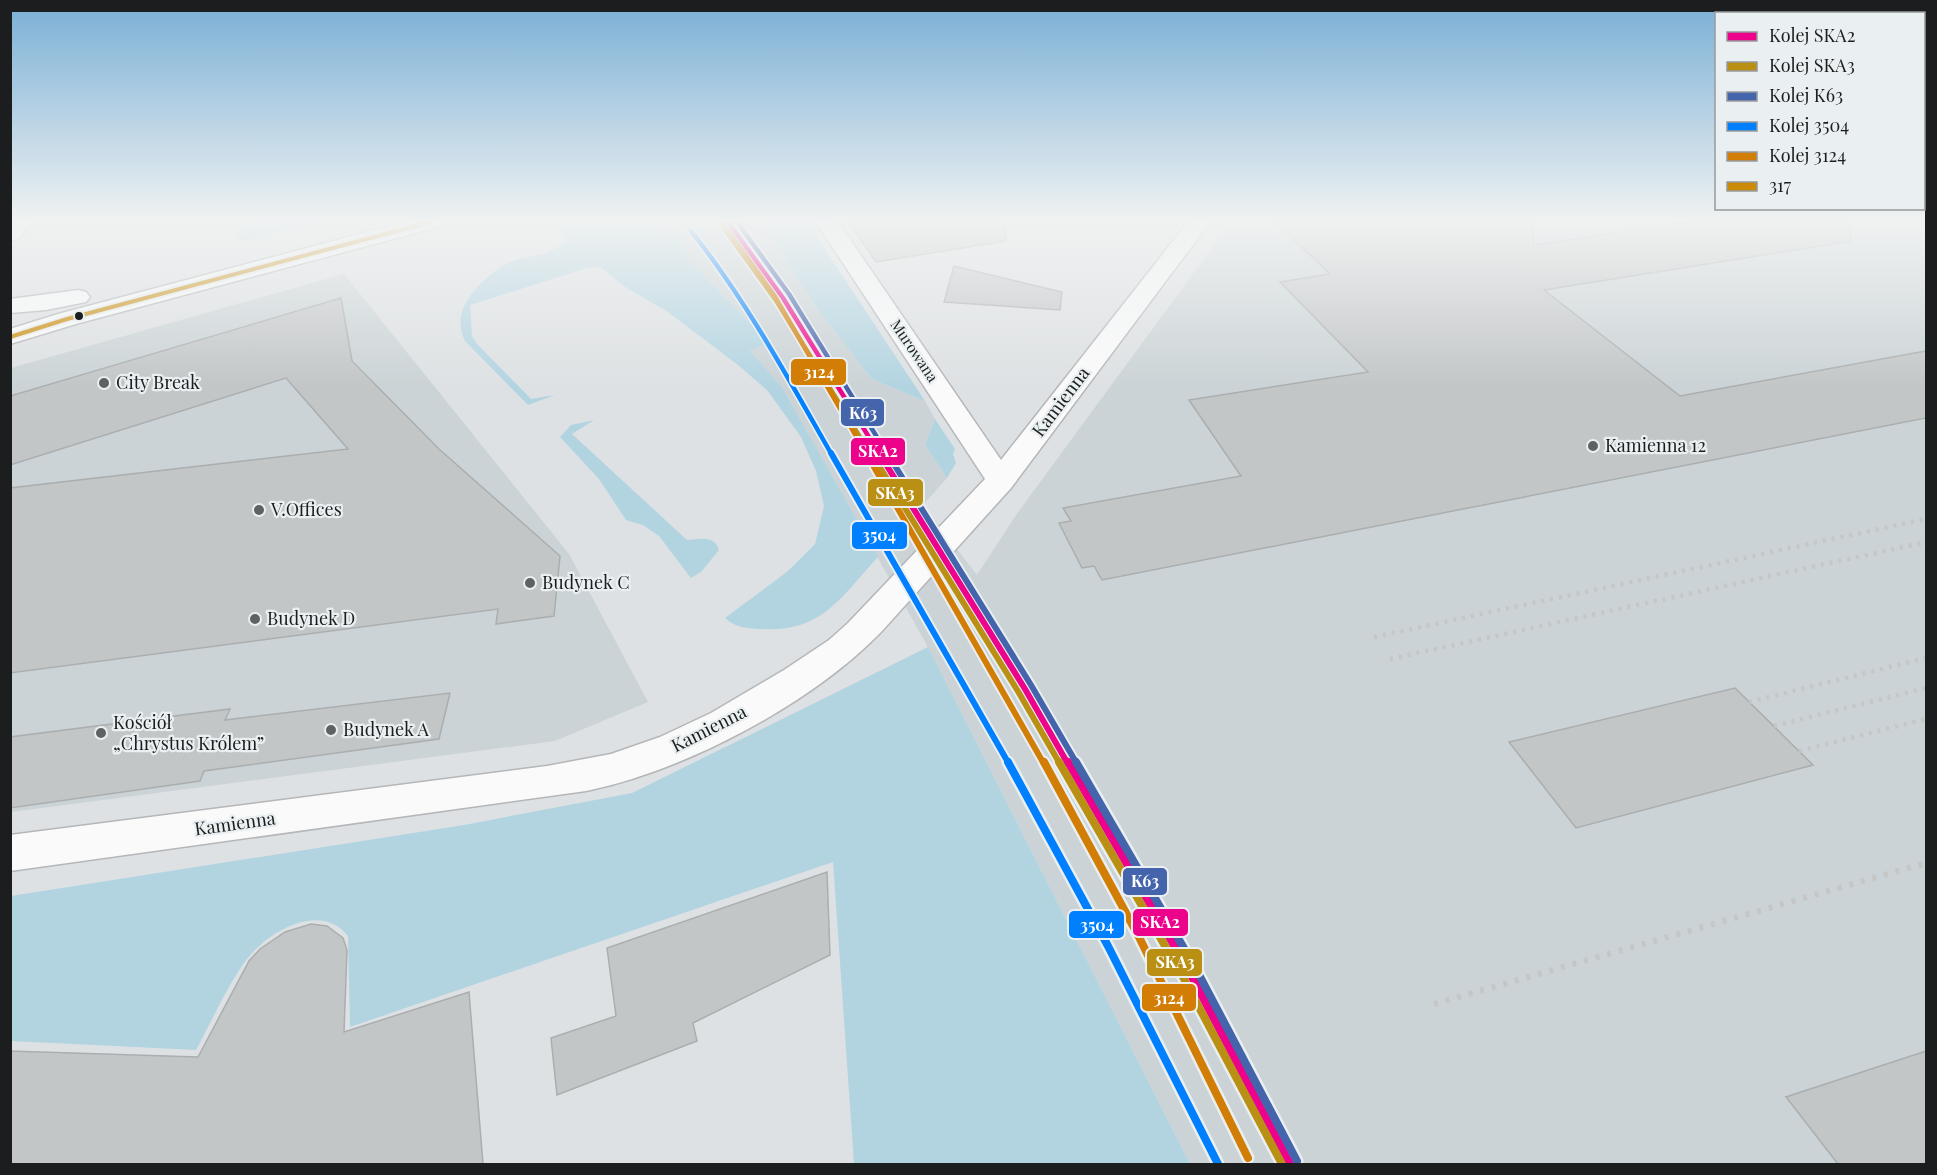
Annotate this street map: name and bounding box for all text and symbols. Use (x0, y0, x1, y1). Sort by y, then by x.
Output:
legend (1715, 12, 1925, 210)
text: Kolej SKA2 (1769, 23, 1855, 47)
text: Kolej SKA3 (1769, 53, 1855, 77)
text: Kolej K63 (1769, 83, 1843, 107)
text: Kolej 3504 (1769, 113, 1849, 137)
text: Kolej 3124 (1769, 143, 1846, 167)
text: 317 (1769, 173, 1792, 197)
unlabelled marker (73, 310, 85, 322)
street label: Murowana (887, 315, 943, 386)
line badge: 3124 (790, 358, 847, 386)
text: 3124 (804, 361, 834, 382)
street label: Kamienna (1026, 362, 1094, 441)
place label: City Break (116, 370, 200, 394)
marker: City Break (97, 376, 111, 390)
line badge: K63 (840, 398, 885, 427)
text: K63 (849, 402, 877, 423)
place label: Kamienna 12 (1605, 433, 1706, 457)
line badge: SKA2 (850, 437, 906, 466)
marker: Kamienna 12 (1586, 439, 1600, 453)
text: SKA2 (858, 440, 898, 461)
line badge: SKA3 (867, 478, 924, 507)
text: SKA3 (875, 482, 915, 503)
place label: V.Offices (270, 497, 342, 521)
marker: V.Offices (252, 503, 266, 517)
line badge: 3504 (851, 521, 908, 550)
text: 3504 (862, 524, 896, 545)
place label: Budynek C (542, 570, 630, 594)
marker: Budynek C (523, 576, 537, 590)
place label: Budynek D (267, 606, 355, 630)
marker: Budynek D (248, 612, 262, 626)
street label: Kamienna (667, 699, 750, 757)
place label: Kościół „Chrystus Królem” (113, 710, 264, 755)
place label: Budynek A (343, 717, 430, 741)
marker: Budynek A (324, 723, 338, 737)
marker: Kościół „Chrystus Królem” (94, 726, 108, 740)
street label: Kamienna (193, 805, 277, 841)
line badge: K63 (1122, 867, 1168, 896)
text: K63 (1131, 870, 1159, 891)
line badge: SKA2 (1132, 908, 1189, 937)
line badge: 3504 (1068, 910, 1125, 939)
text: SKA2 (1140, 911, 1180, 932)
text: 3504 (1080, 914, 1114, 935)
line badge: SKA3 (1146, 948, 1203, 977)
text: SKA3 (1155, 951, 1195, 972)
line badge: 3124 (1141, 983, 1197, 1012)
text: 3124 (1154, 987, 1184, 1008)

